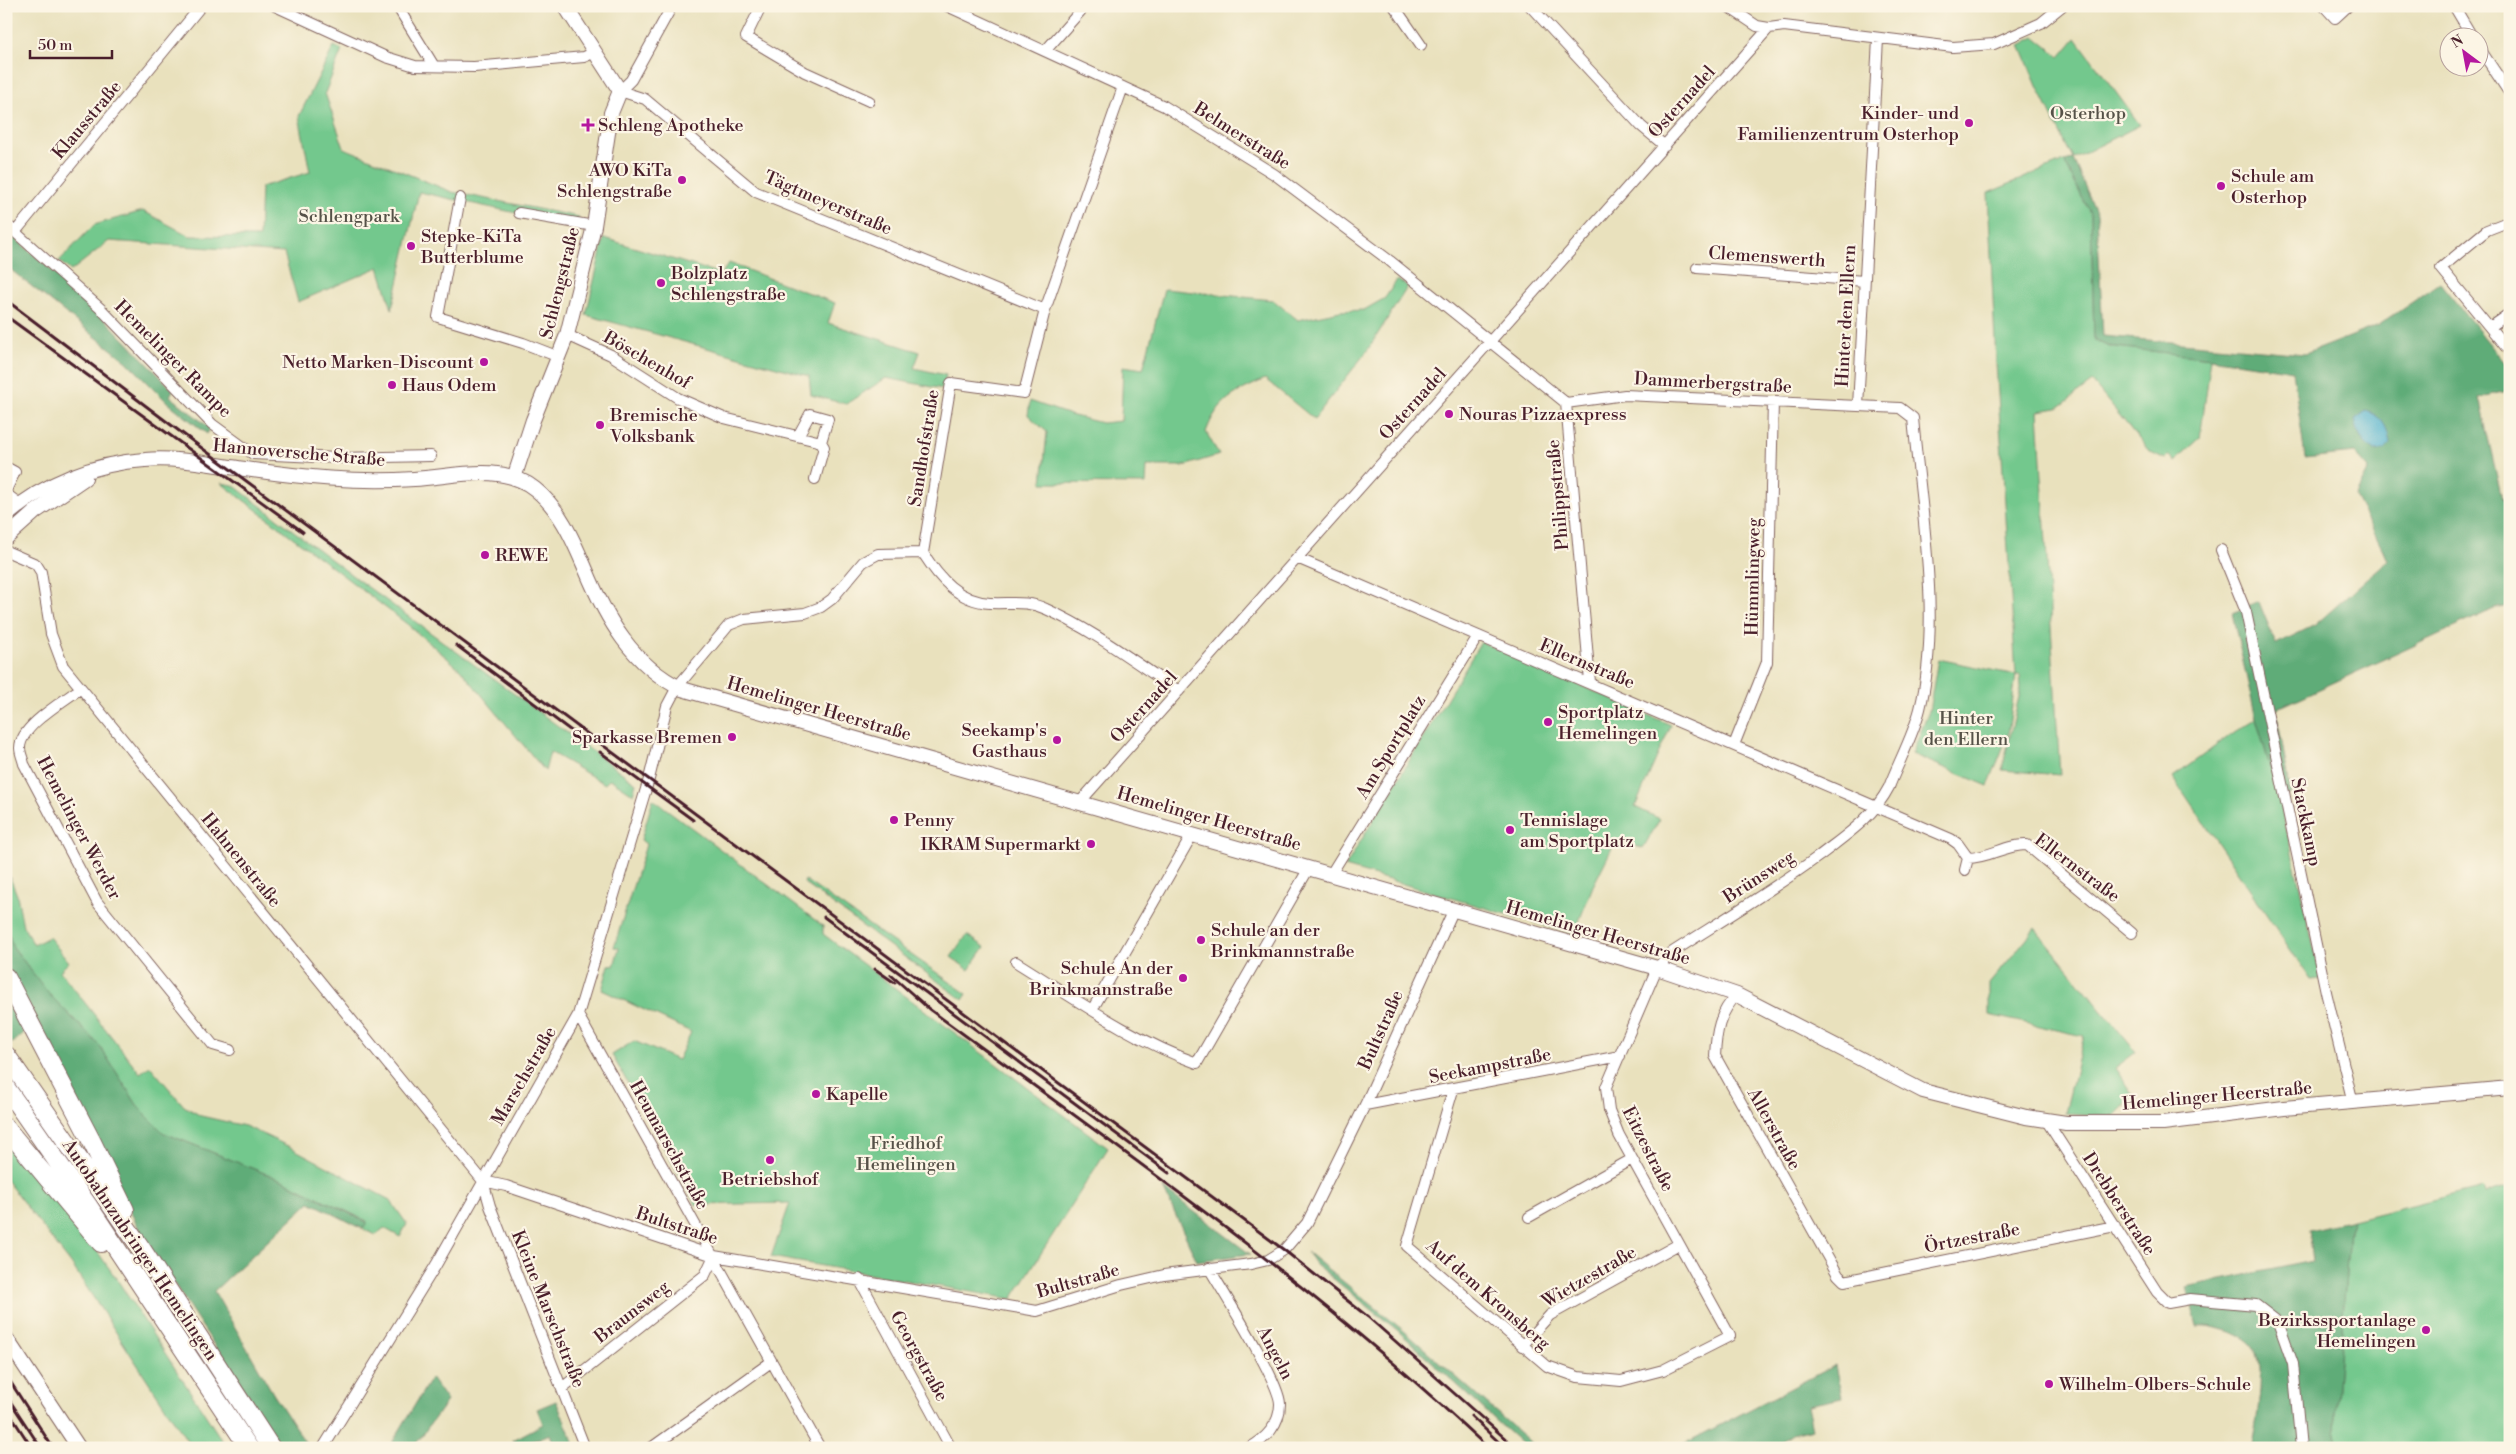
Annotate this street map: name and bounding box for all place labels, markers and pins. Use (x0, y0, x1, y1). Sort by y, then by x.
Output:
place label: Kinder- und Familienzentrum Osterhop (1737, 102, 1960, 146)
place label: Schleng Apotheke (598, 114, 744, 137)
marker: Kinder- und Familienzentrum Osterhop (1963, 117, 1975, 129)
marker: Schleng Apotheke (582, 119, 594, 131)
place label: AWO KiTa Schlengstraße (557, 159, 673, 203)
place label: Schule am Osterhop (2231, 165, 2314, 209)
marker: AWO KiTa Schlengstraße (676, 174, 688, 186)
marker: Schule am Osterhop (2215, 180, 2227, 192)
place label: Stepke-KiTa Butterblume (420, 225, 524, 269)
marker: Stepke-KiTa Butterblume (405, 240, 417, 252)
place label: Bolzplatz Schlengstraße (670, 262, 786, 306)
marker: Bolzplatz Schlengstraße (655, 277, 667, 289)
place label: Netto Marken-Discount (282, 351, 475, 374)
marker: Netto Marken-Discount (478, 356, 490, 368)
place label: Haus Odem (402, 374, 497, 397)
marker: Haus Odem (386, 379, 398, 391)
place label: Nouras Pizzaexpress (1459, 403, 1627, 426)
place label: Bremische Volksbank (609, 404, 698, 448)
marker: Nouras Pizzaexpress (1443, 408, 1455, 420)
marker: Bremische Volksbank (594, 419, 606, 431)
place label: REWE (495, 544, 548, 567)
marker: REWE (479, 549, 491, 561)
place label: Sportplatz Hemelingen (1558, 701, 1658, 745)
marker: Sportplatz Hemelingen (1542, 716, 1554, 728)
place label: Seekamp's Gasthaus (961, 719, 1047, 763)
place label: Sparkasse Bremen (572, 726, 722, 749)
marker: Sparkasse Bremen (726, 731, 738, 743)
marker: Seekamp's Gasthaus (1051, 734, 1063, 746)
place label: Penny (904, 809, 955, 832)
place label: Tennislage am Sportplatz (1520, 809, 1634, 853)
marker: Penny (888, 814, 900, 826)
marker: Tennislage am Sportplatz (1504, 824, 1516, 836)
place label: IKRAM Supermarkt (921, 833, 1082, 856)
marker: IKRAM Supermarkt (1085, 838, 1097, 850)
place label: Schule an der Brinkmannstraße (1210, 919, 1355, 963)
marker: Schule an der Brinkmannstraße (1195, 934, 1207, 946)
place label: Schule An der Brinkmannstraße (1028, 957, 1173, 1001)
marker: Schule An der Brinkmannstraße (1177, 972, 1189, 984)
place label: Kapelle (826, 1083, 888, 1106)
marker: Kapelle (810, 1088, 822, 1100)
marker: Betriebshof (764, 1154, 776, 1166)
place label: Betriebshof (721, 1168, 820, 1191)
place label: Bezirkssportanlage Hemelingen (2257, 1309, 2416, 1353)
marker: Bezirkssportanlage Hemelingen (2420, 1324, 2432, 1336)
place label: Wilhelm-Olbers-Schule (2058, 1373, 2251, 1396)
marker: Wilhelm-Olbers-Schule (2043, 1378, 2055, 1390)

